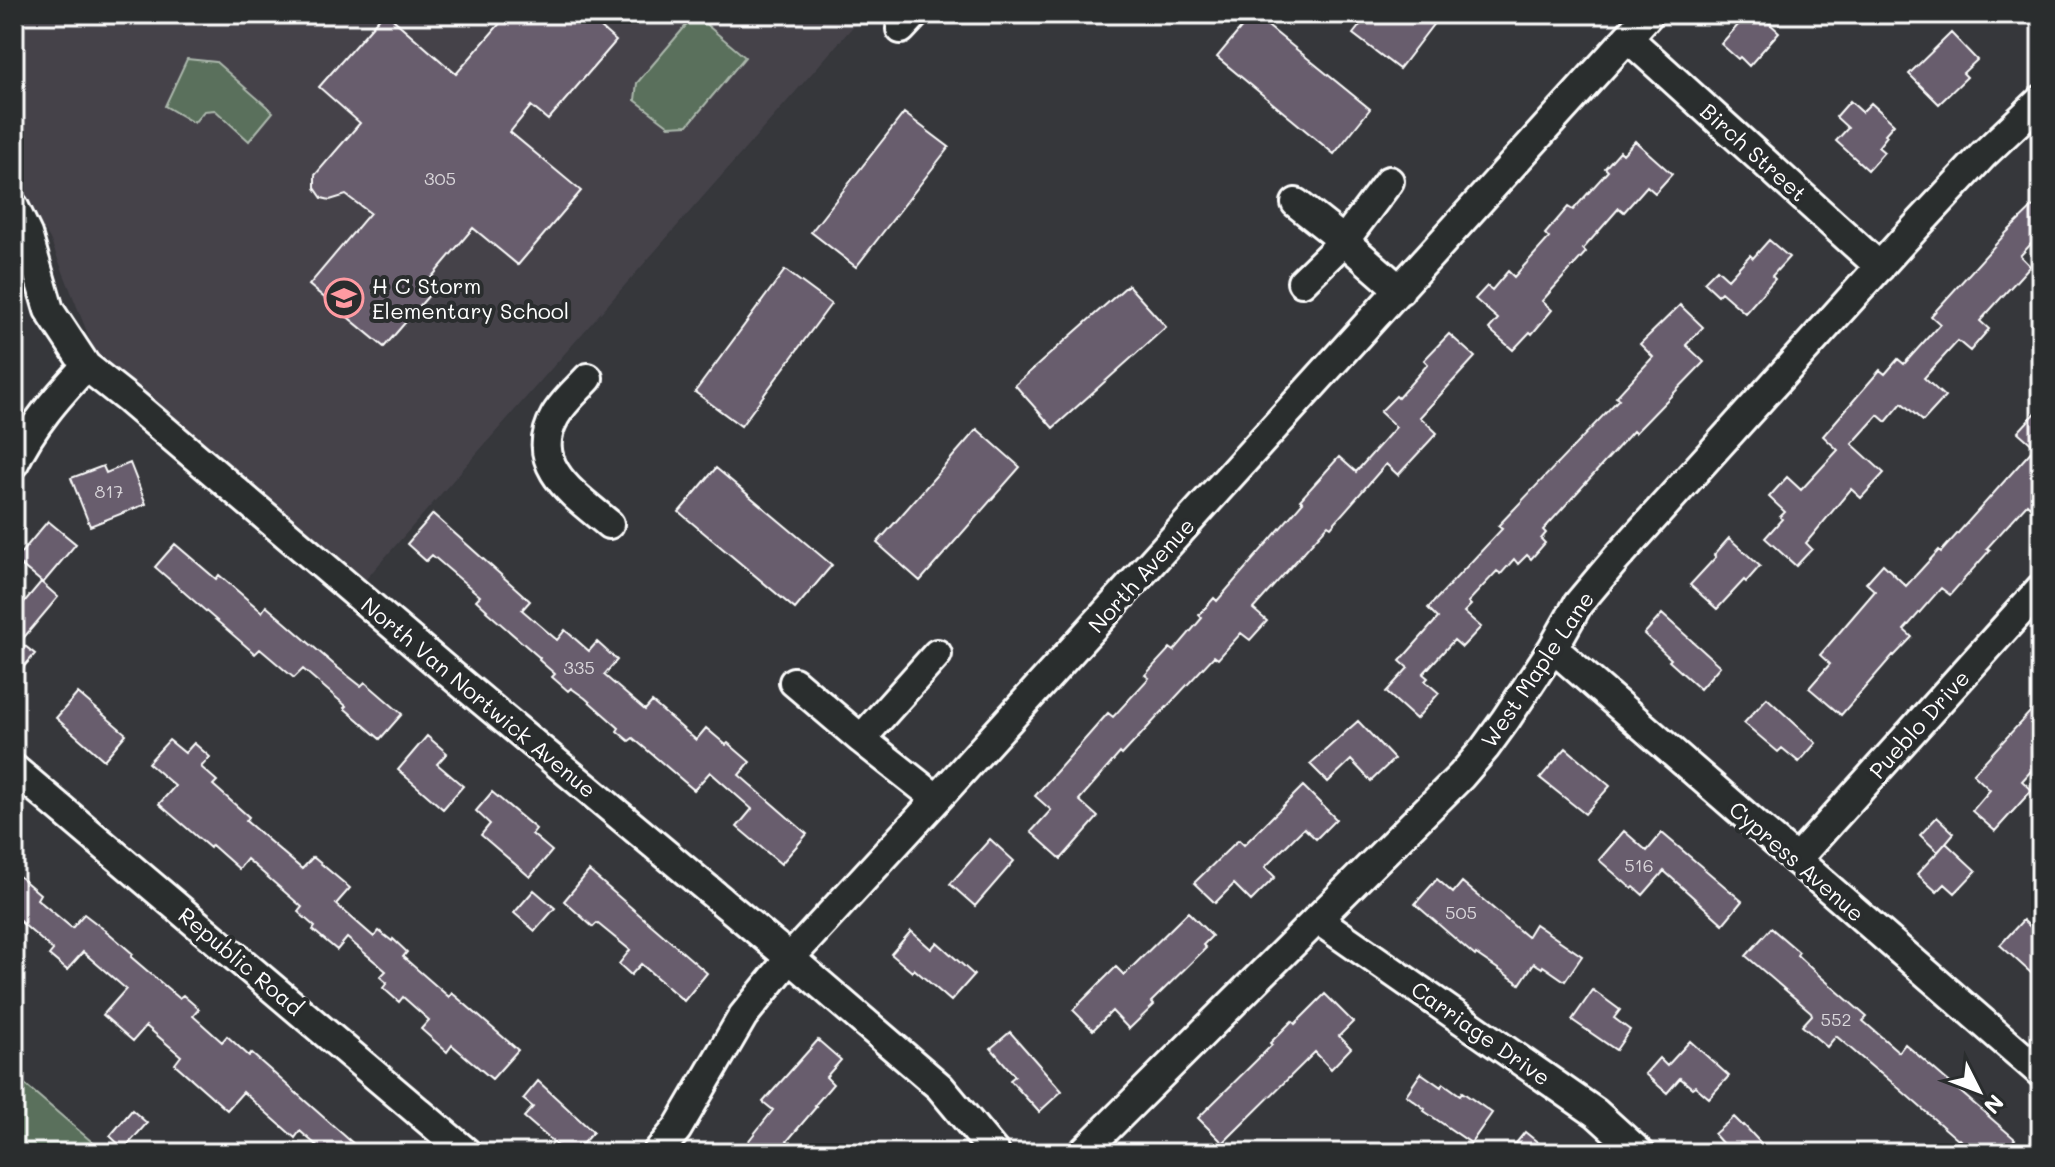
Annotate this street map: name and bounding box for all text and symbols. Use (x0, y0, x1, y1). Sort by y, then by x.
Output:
street label: Birch Street (1695, 96, 1813, 208)
house number: 305 (424, 166, 456, 190)
place label: H C Storm Elementary School (372, 271, 569, 325)
school or university icon: H C Storm Elementary School (323, 277, 365, 319)
house number: 817 (95, 479, 123, 503)
street label: North Avenue (1082, 511, 1200, 639)
street label: West Maple Lane (1474, 585, 1600, 753)
street label: North Van Nortwick Avenue (355, 590, 603, 804)
house number: 335 (563, 655, 595, 679)
street label: Pueblo Drive (1862, 663, 1976, 785)
street label: Cypress Avenue (1723, 794, 1871, 928)
house number: 516 (1624, 853, 1654, 877)
street label: Republic Road (173, 900, 309, 1022)
house number: 505 (1445, 900, 1477, 924)
street label: Carriage Drive (1406, 974, 1556, 1092)
house number: 552 (1820, 1007, 1852, 1031)
north arrow (1939, 1051, 2019, 1131)
text: N (1978, 1089, 2011, 1121)

